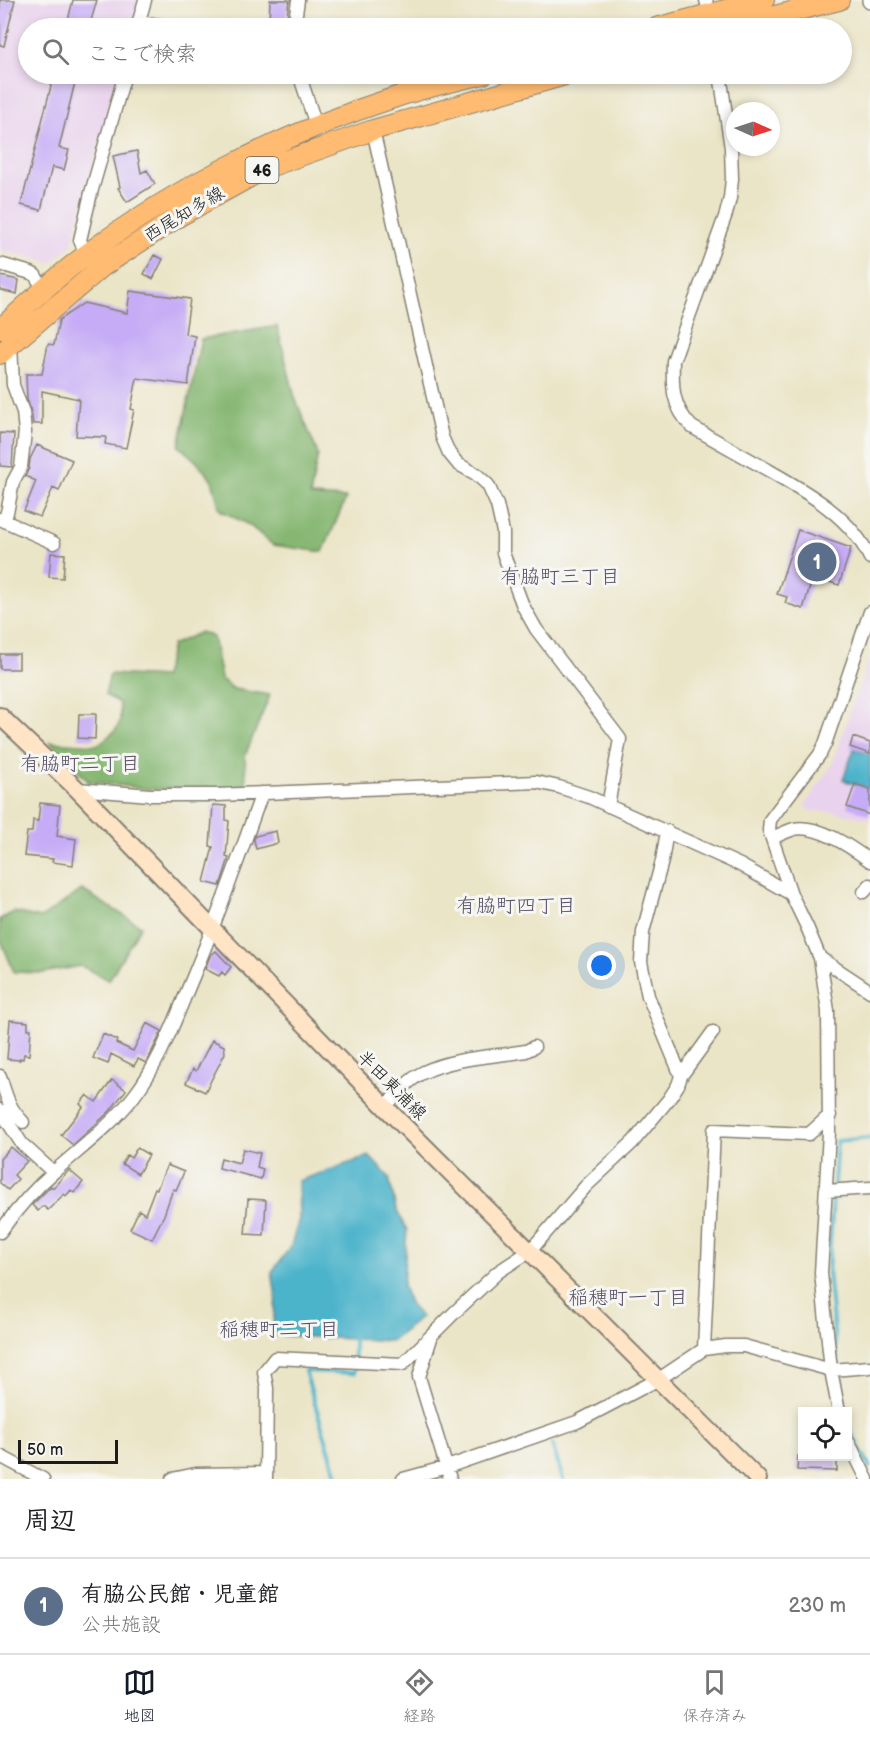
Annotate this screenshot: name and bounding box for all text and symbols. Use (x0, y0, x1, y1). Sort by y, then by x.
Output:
search box (18, 18, 852, 84)
icon: search (39, 35, 72, 68)
text: ここで検索 (87, 41, 197, 68)
north arrow (726, 102, 780, 156)
road number: 46 (246, 157, 278, 183)
street label: 西尾知多線 (140, 182, 228, 247)
pin: 1 (798, 540, 836, 584)
district label: 有脇町三丁目 (500, 565, 620, 589)
district label: 有脇町二丁目 (20, 752, 140, 776)
district label: 有脇町四丁目 (456, 894, 576, 918)
your location (587, 951, 616, 980)
street label: 半田東浦線 (352, 1046, 431, 1125)
district label: 稲穂町一丁目 (568, 1286, 688, 1310)
district label: 稲穂町二丁目 (219, 1318, 339, 1342)
map controls (798, 1407, 852, 1461)
button: locate (798, 1407, 852, 1461)
scale bar (18, 1437, 118, 1464)
text: 50 m (27, 1441, 63, 1460)
text: 周辺 (24, 1506, 76, 1537)
text: 有脇公民館・児童館 (81, 1581, 279, 1608)
text: 1 (39, 1594, 48, 1618)
text: 230 m (789, 1594, 846, 1618)
text: 公共施設 (81, 1613, 161, 1637)
tab: 地図 (123, 1666, 156, 1726)
tab: 経路 (403, 1666, 436, 1726)
tab: 保存済み (683, 1666, 747, 1726)

